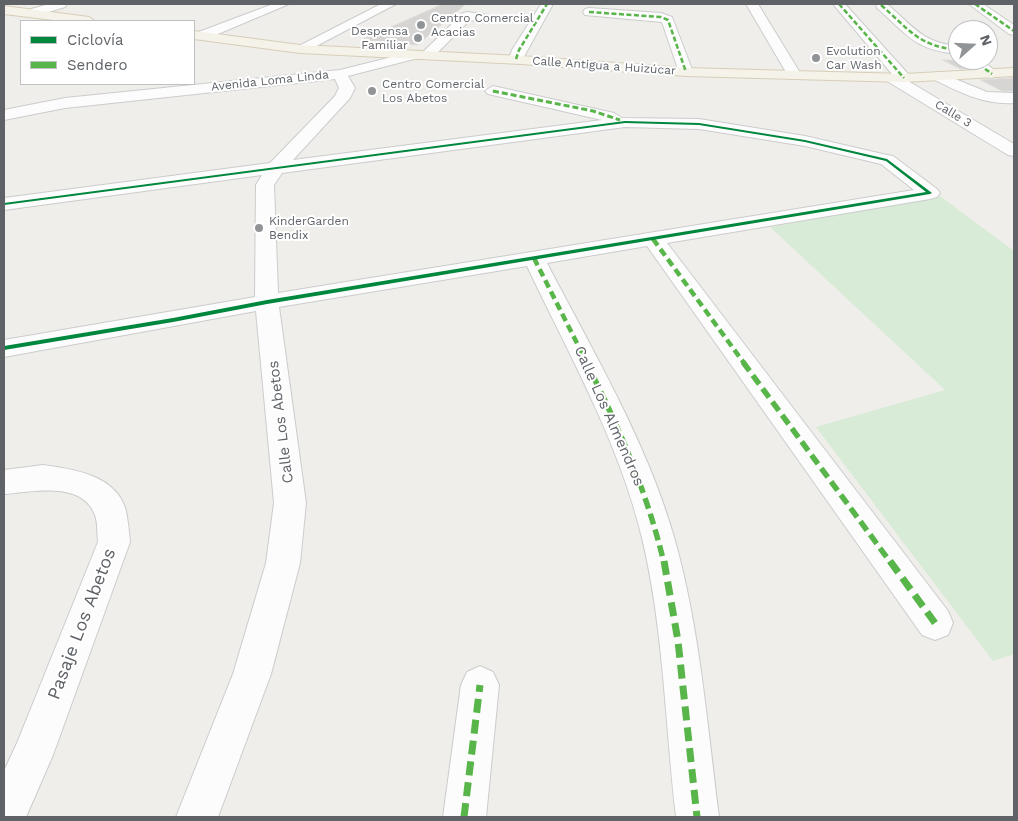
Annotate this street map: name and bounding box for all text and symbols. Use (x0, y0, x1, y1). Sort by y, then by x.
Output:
place label: Centro Comercial Acacias (431, 11, 533, 39)
marker: Centro Comercial Acacias (415, 19, 427, 31)
legend (20, 20, 195, 85)
north arrow (948, 20, 998, 70)
place label: Despensa Familiar (351, 24, 408, 52)
text: Ciclovía (67, 31, 124, 49)
marker: Despensa Familiar (412, 32, 424, 44)
text: N (977, 33, 995, 48)
place label: Evolution Car Wash (826, 44, 882, 72)
marker: Evolution Car Wash (810, 52, 822, 64)
street label: Calle Antigua a Huizúcar (532, 54, 676, 78)
text: Sendero (67, 56, 128, 74)
street label: Avenida Loma Linda (210, 68, 330, 94)
place label: Centro Comercial Los Abetos (382, 77, 484, 105)
marker: Centro Comercial Los Abetos (366, 85, 378, 97)
street label: Calle 3 (932, 97, 974, 131)
place label: KinderGarden Bendix (269, 214, 349, 242)
marker: KinderGarden Bendix (253, 222, 265, 234)
street label: Calle Los Almendros (570, 343, 648, 489)
street label: Calle Los Abetos (265, 360, 297, 484)
street label: Pasaje Los Abetos (43, 545, 121, 703)

